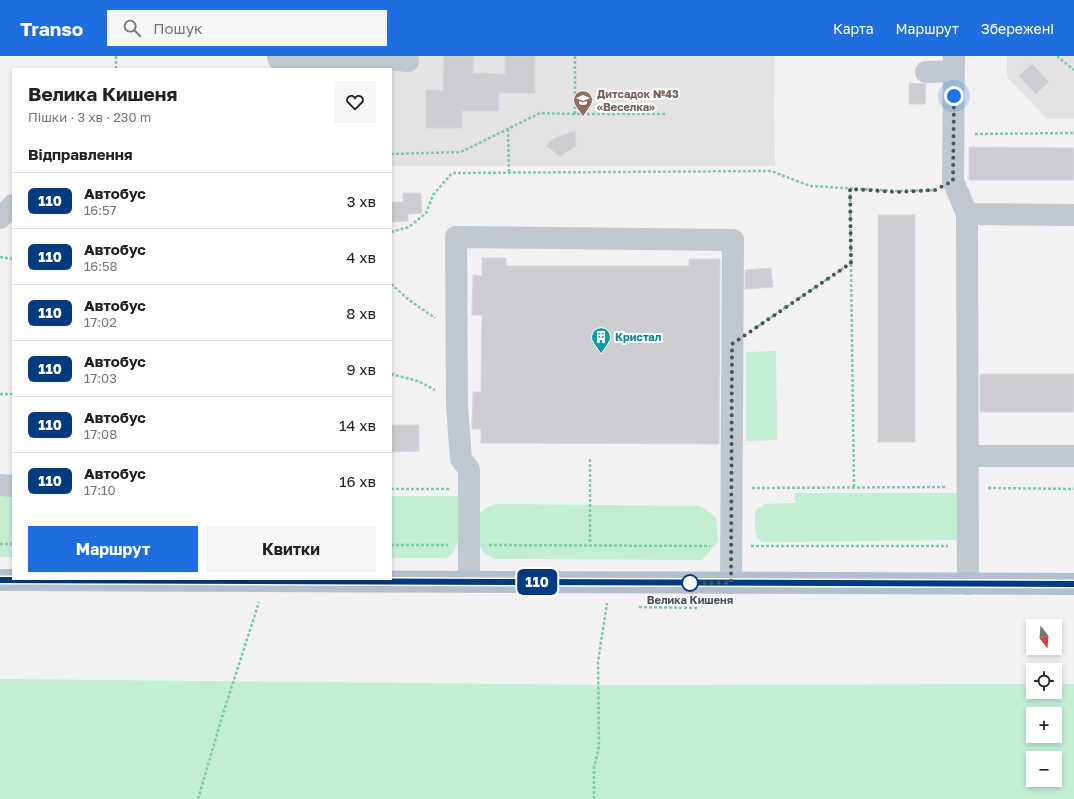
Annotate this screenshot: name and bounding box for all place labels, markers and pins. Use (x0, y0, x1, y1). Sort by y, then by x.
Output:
place label: Дитсадок №43 «Веселка» (597, 87, 679, 113)
school or university icon: Дитсадок №43 «Веселка» (572, 89, 594, 117)
building icon: Кристал (590, 326, 612, 354)
place label: Кристал (615, 330, 661, 343)
marker: Велика Кишеня (681, 574, 699, 592)
place label: Велика Кишеня (647, 593, 733, 606)

